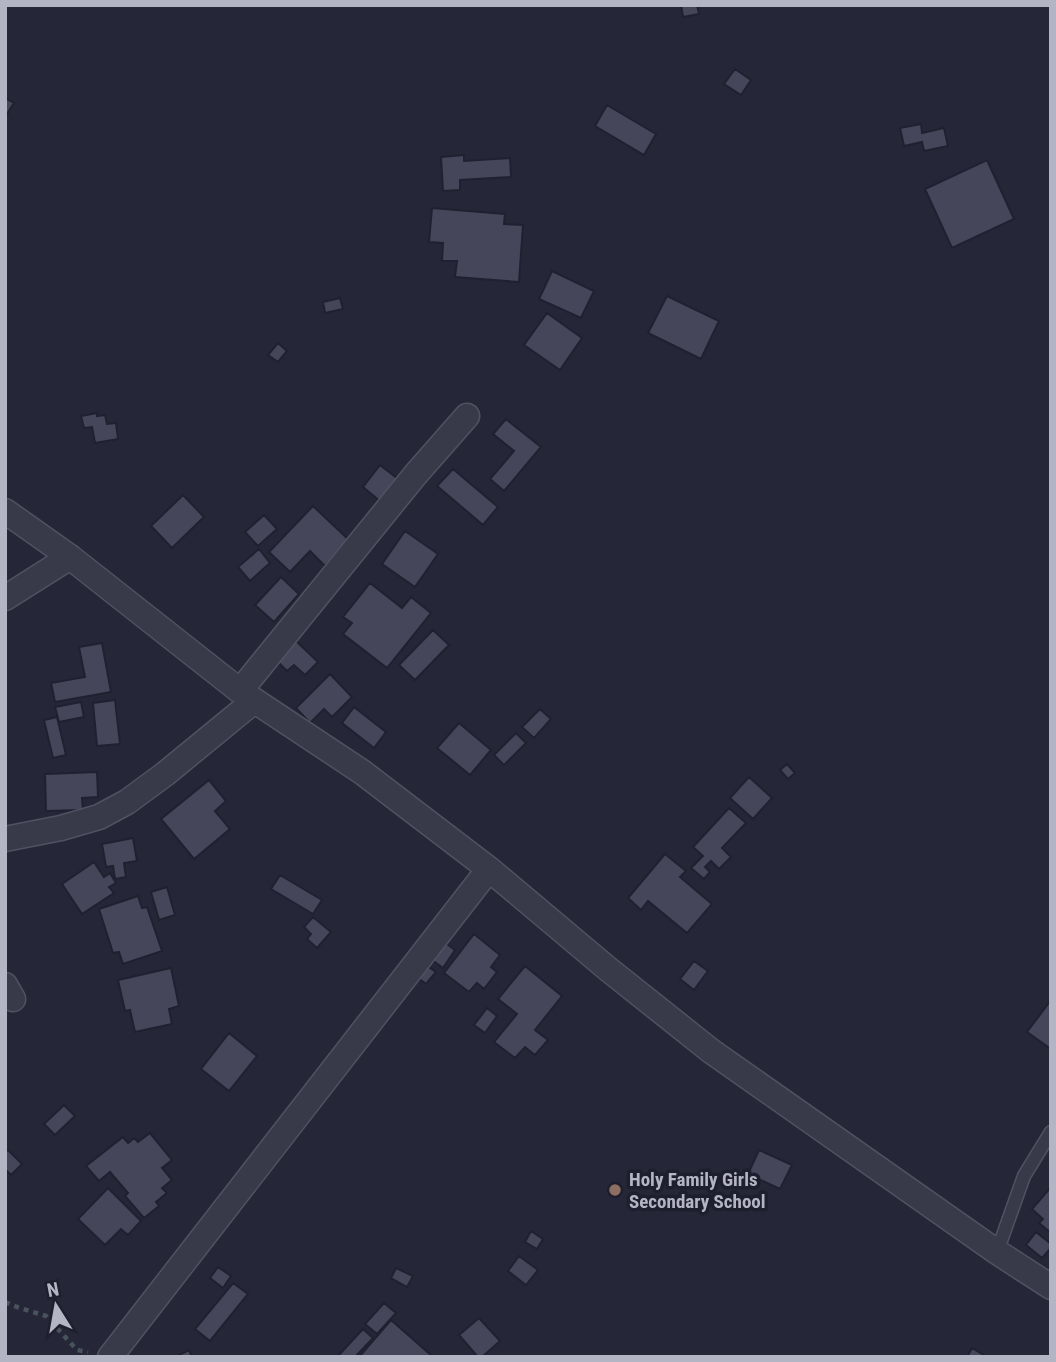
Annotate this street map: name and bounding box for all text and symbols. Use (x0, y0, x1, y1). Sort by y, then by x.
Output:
place label: Holy Family Girls Secondary School (629, 1168, 766, 1213)
marker: Holy Family Girls Secondary School (607, 1182, 623, 1198)
north arrow (21, 1271, 91, 1341)
text: N (45, 1277, 61, 1302)

